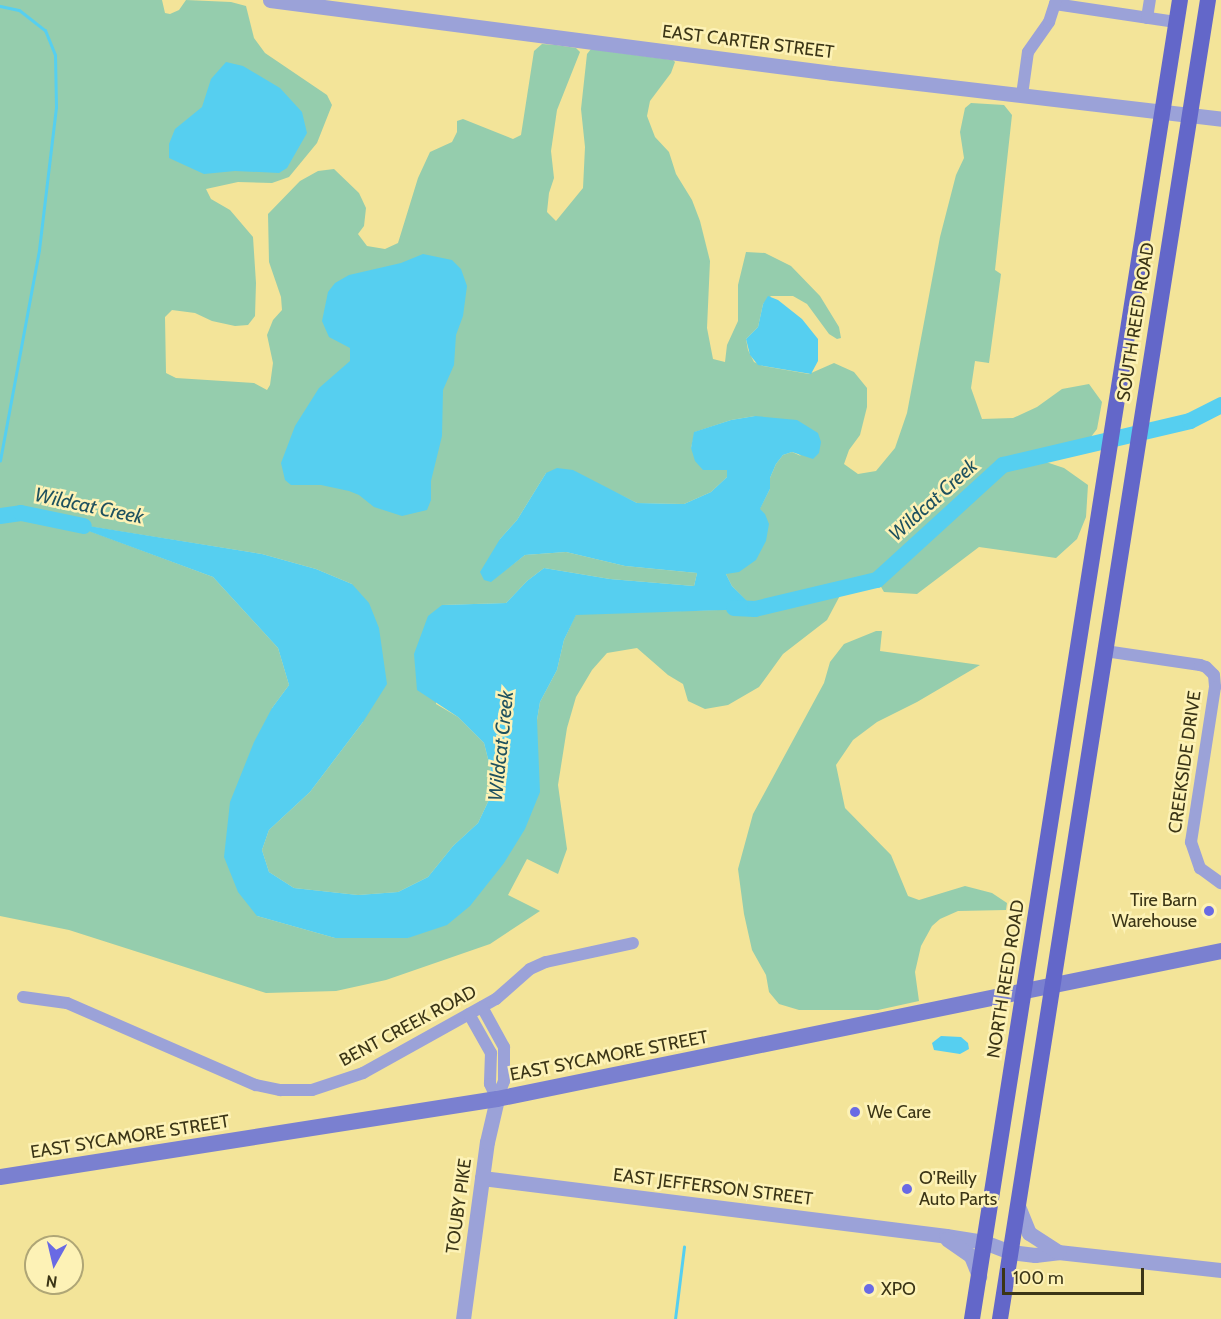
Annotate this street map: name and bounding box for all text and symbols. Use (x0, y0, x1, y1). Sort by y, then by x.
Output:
street label: EAST CARTER STREET (661, 21, 835, 63)
street label: SOUTH REED ROAD (1113, 241, 1159, 403)
water label: Wildcat Creek (884, 454, 982, 546)
water label: Wildcat Creek (32, 483, 146, 529)
street label: CREEKSIDE DRIVE (1164, 689, 1206, 835)
water label: Wildcat Creek (483, 690, 519, 802)
place label: Tire Barn Warehouse (1112, 890, 1197, 932)
street label: NORTH REED ROAD (983, 898, 1029, 1060)
marker: Tire Barn Warehouse (1202, 904, 1216, 918)
street label: BENT CREEK ROAD (336, 981, 480, 1071)
street label: EAST SYCAMORE STREET (508, 1026, 710, 1086)
place label: We Care (867, 1101, 931, 1123)
marker: We Care (848, 1105, 862, 1119)
street label: EAST SYCAMORE STREET (29, 1111, 231, 1163)
street label: TOUBY PIKE (442, 1157, 476, 1255)
street label: EAST JEFFERSON STREET (612, 1164, 814, 1210)
place label: O'Reilly Auto Parts (919, 1168, 997, 1210)
marker: O'Reilly Auto Parts (900, 1182, 914, 1196)
north arrow (24, 1235, 84, 1295)
scale bar (1005, 1256, 1148, 1294)
text: 100 m (1013, 1267, 1064, 1289)
text: N (45, 1271, 59, 1292)
place label: XPO (881, 1278, 916, 1300)
marker: XPO (862, 1282, 876, 1296)

